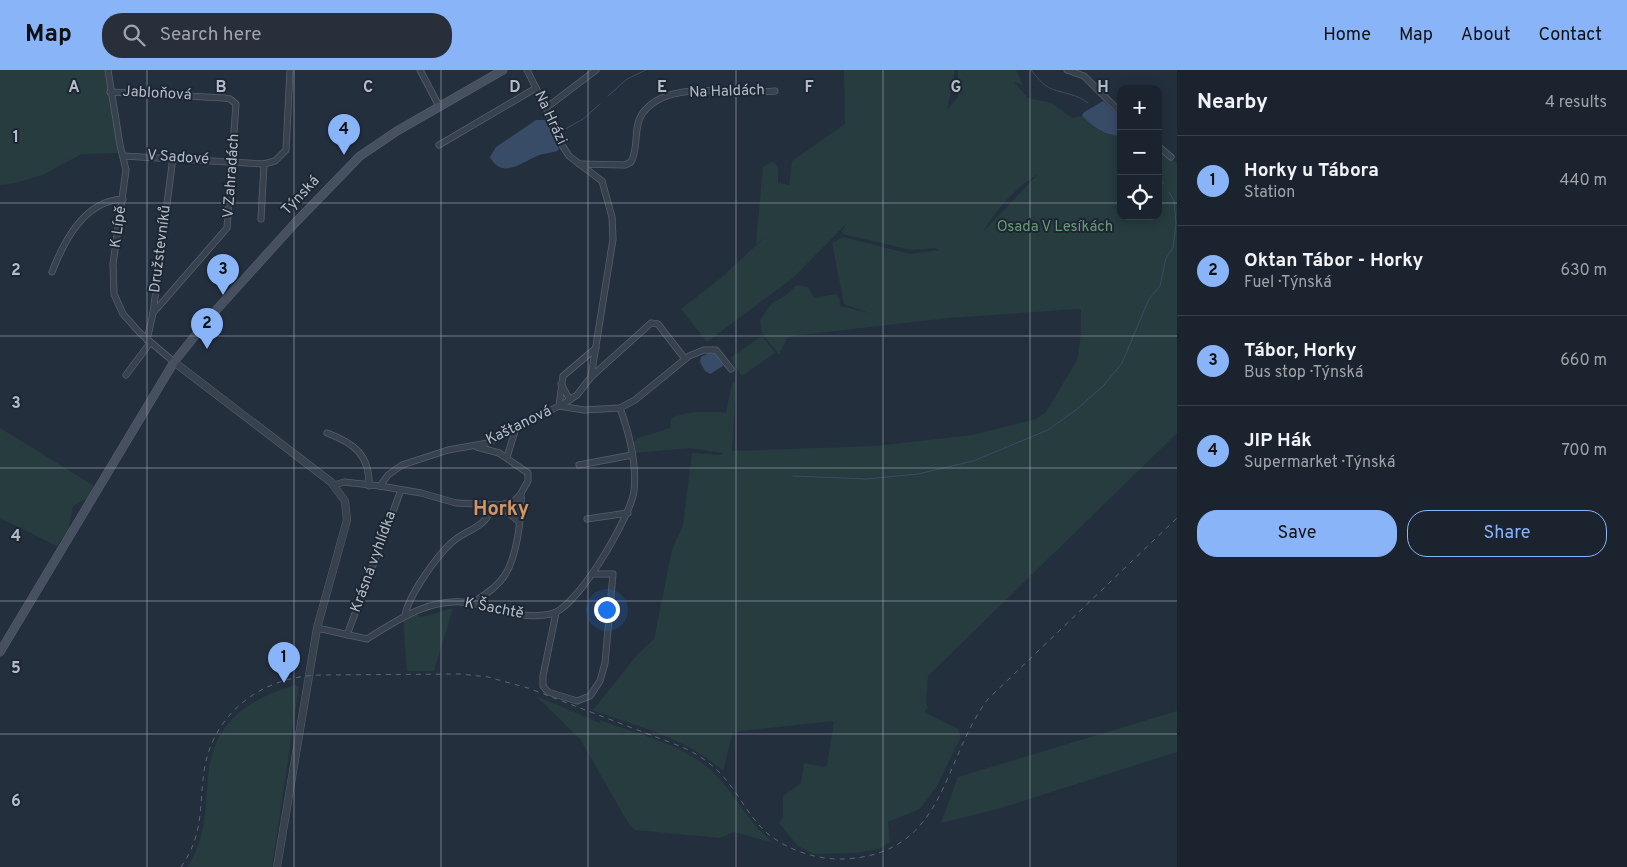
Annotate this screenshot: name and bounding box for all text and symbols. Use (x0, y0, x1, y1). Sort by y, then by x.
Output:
search box (102, 13, 452, 58)
text: Map (25, 20, 72, 50)
icon: search (120, 21, 148, 49)
text: Search here (160, 23, 261, 47)
text: Home (1323, 24, 1371, 47)
text: Map (1399, 24, 1433, 47)
text: About (1461, 24, 1510, 47)
text: Contact (1538, 24, 1602, 47)
text: A (68, 78, 80, 98)
text: B (215, 78, 227, 98)
text: C (363, 78, 373, 98)
text: D (509, 78, 521, 98)
text: E (657, 78, 667, 98)
text: F (804, 78, 814, 98)
text: G (951, 78, 961, 98)
text: H (1097, 78, 1109, 98)
street label: Na Haldách (689, 81, 765, 103)
street label: Jabloňová (122, 83, 192, 105)
map controls (1117, 85, 1162, 220)
button: + (1117, 85, 1162, 130)
street label: Na Hrázi (529, 88, 571, 148)
text: Nearby (1197, 89, 1268, 116)
text: 4 results (1545, 93, 1607, 113)
pin: 4 (328, 114, 360, 155)
text: 1 (13, 128, 19, 148)
button: − (1117, 130, 1162, 175)
street label: V Zahradách (220, 133, 244, 219)
street label: V Sadové (146, 146, 210, 170)
text: Horky u Tábora (1244, 159, 1379, 183)
text: 1 (1210, 171, 1216, 191)
text: 440 m (1560, 171, 1607, 191)
street label: Týnská (278, 172, 324, 220)
button: locate (1117, 175, 1162, 220)
text: Station (1244, 183, 1295, 203)
street label: Družstevníků (146, 204, 176, 294)
street label: K Lípě (107, 205, 131, 249)
park label: Osada V Lesíkách (997, 218, 1113, 237)
text: Oktan Tábor - Horky (1244, 249, 1423, 273)
pin: 3 (207, 254, 239, 295)
text: 2 (11, 261, 21, 281)
text: 2 (1208, 261, 1218, 281)
text: 630 m (1560, 261, 1607, 281)
text: Fuel · Týnská (1244, 273, 1332, 293)
pin: 2 (191, 308, 223, 349)
text: Tábor, Horky (1244, 339, 1357, 363)
text: 3 (1208, 351, 1218, 371)
text: 660 m (1560, 351, 1607, 371)
text: Bus stop · Týnská (1244, 363, 1364, 383)
text: 3 (11, 394, 21, 414)
street label: Kaštanová (483, 402, 555, 450)
text: JIP Hák (1244, 429, 1312, 453)
text: 4 (1208, 441, 1218, 461)
text: 700 m (1561, 441, 1607, 461)
text: Supermarket · Týnská (1244, 453, 1395, 473)
district label: Horky (473, 497, 529, 523)
street label: Krásná vyhlídka (347, 509, 401, 615)
button: Save (1197, 510, 1397, 557)
button: Share (1407, 510, 1607, 557)
text: 4 (11, 527, 21, 547)
street label: K Šachtě (463, 592, 526, 624)
your location (594, 597, 620, 623)
pin: 1 (268, 642, 300, 683)
text: 5 (11, 659, 21, 679)
text: 6 (11, 792, 21, 812)

